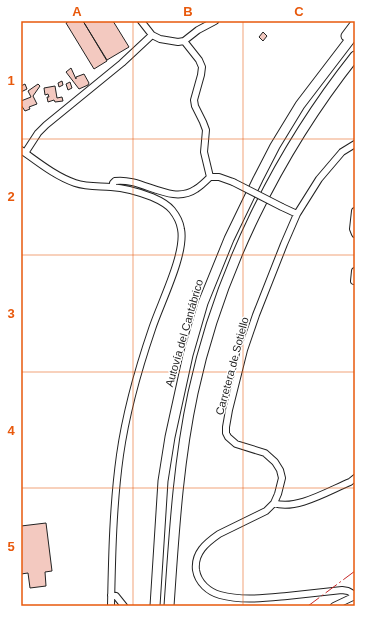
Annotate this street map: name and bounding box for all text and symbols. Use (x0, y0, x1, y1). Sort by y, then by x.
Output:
text: A (72, 4, 82, 19)
text: B (183, 4, 193, 19)
text: C (294, 4, 304, 19)
text: 1 (7, 73, 15, 88)
text: 2 (7, 189, 15, 204)
street label: Autovía del Cantábrico (163, 278, 205, 388)
text: 3 (7, 306, 15, 321)
street label: Carretera de Sotiello (213, 316, 251, 416)
text: 4 (7, 423, 15, 438)
text: 5 (7, 539, 15, 554)

